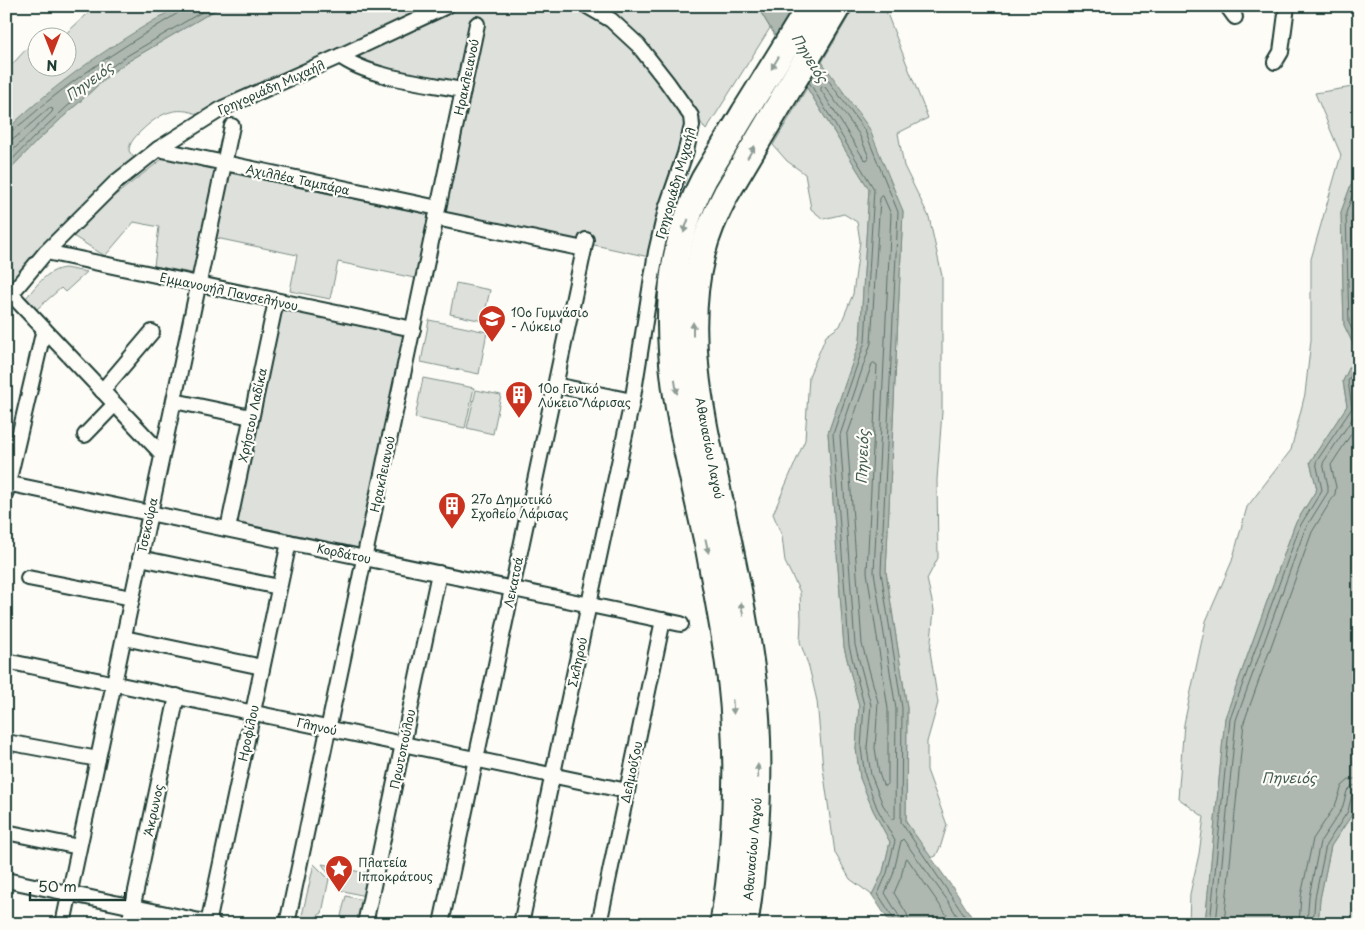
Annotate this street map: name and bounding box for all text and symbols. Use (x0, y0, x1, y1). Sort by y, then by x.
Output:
north arrow (28, 28, 78, 78)
water label: Πηνειός (787, 29, 834, 88)
street label: Ηρακλειανού (449, 37, 483, 117)
text: N (46, 55, 58, 76)
water label: Πηνειός (61, 55, 119, 105)
street label: Γρηγοριάδη Μιχαήλ (215, 55, 327, 119)
one-way arrow (771, 56, 780, 69)
street label: Γρηγοριάδη Μιχαήλ (650, 125, 700, 241)
one-way arrow (746, 146, 755, 159)
street label: Αχιλλέα Ταμπάρα (244, 159, 352, 199)
one-way arrow (682, 219, 689, 234)
street label: Εμμανουήλ Πανσελήνου (158, 268, 300, 314)
place label: 10ο Γυμνάσιο - Λύκειο (511, 303, 589, 335)
school or university icon: 10ο Γυμνάσιο - Λύκειο (477, 304, 507, 343)
one-way arrow (689, 321, 697, 337)
street label: Χρήστου Λαδίκα (233, 366, 271, 464)
place label: 10ο Γενικό Λύκειο Λάρισας (538, 379, 631, 411)
one-way arrow (672, 379, 680, 395)
building icon: 10ο Γενικό Λύκειο Λάρισας (504, 380, 534, 419)
street label: Αθανασίου Λαγού (691, 395, 729, 501)
water label: Πηνειός (851, 428, 874, 485)
street label: Ηρακλειανού (365, 434, 399, 514)
place label: 27ο Δημοτικό Σχολείο Λάρισας (471, 490, 569, 522)
building icon: 27ο Δημοτικό Σχολείο Λάρισας (437, 491, 467, 530)
street label: Τσεκούρα (132, 496, 162, 554)
street label: Κορδάτου (315, 538, 373, 568)
one-way arrow (704, 539, 712, 555)
street label: Λεκατσά (499, 555, 527, 609)
one-way arrow (737, 601, 745, 617)
street label: Σκληρού (563, 635, 591, 689)
one-way arrow (729, 699, 737, 715)
street label: Ηροφίλου (233, 703, 263, 763)
street label: Πρωτοπούλου (385, 707, 419, 791)
street label: Γληνού (295, 713, 339, 739)
street label: Δελμούζου (616, 739, 646, 805)
one-way arrow (753, 762, 761, 778)
water label: Πηνειός (1262, 767, 1318, 788)
street label: Άκρωνος (139, 782, 167, 838)
street label: Αθανασίου Λαγού (739, 797, 765, 901)
place label: Πλατεία Ιπποκράτους (358, 853, 433, 885)
place icon: Πλατεία Ιπποκράτους (324, 854, 354, 893)
scale bar (30, 870, 125, 902)
text: 50 m (38, 874, 77, 897)

